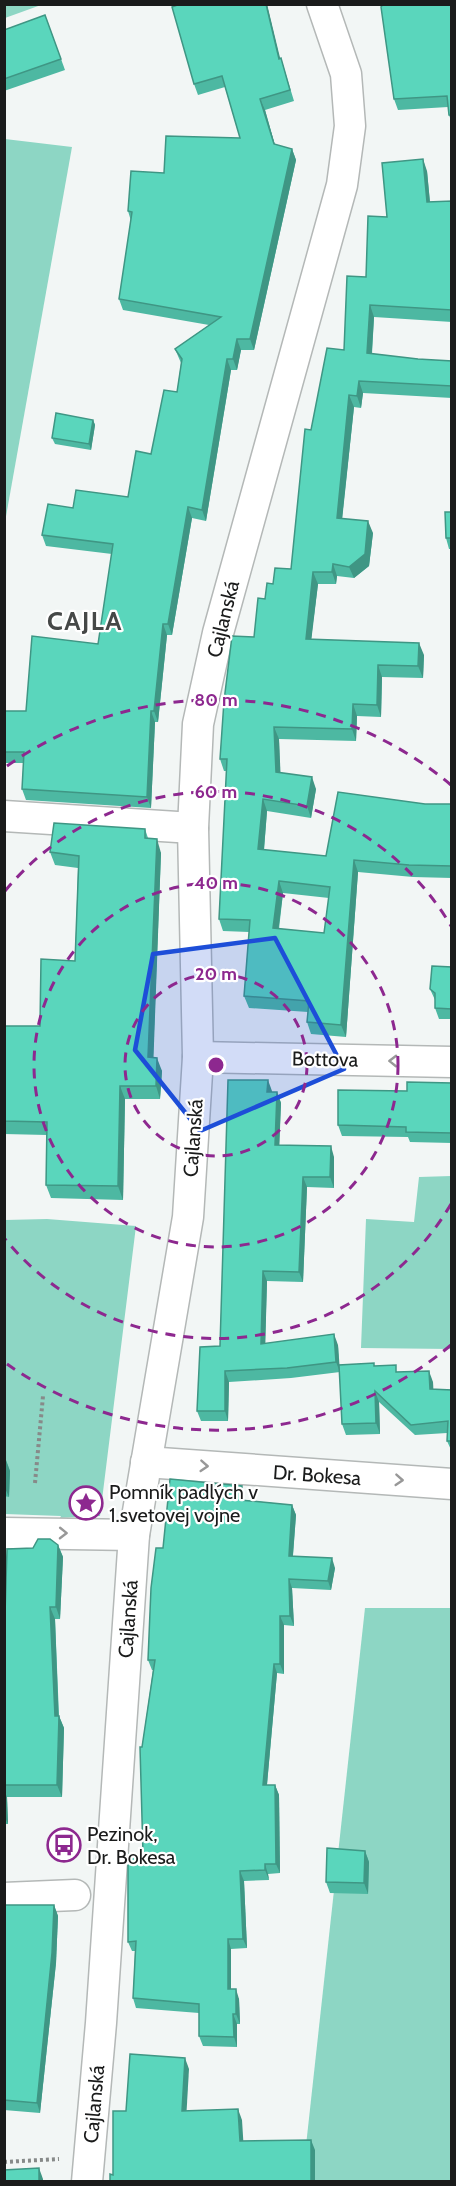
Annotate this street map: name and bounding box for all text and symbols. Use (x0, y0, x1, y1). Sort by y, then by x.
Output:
street label: Cajlanská (202, 578, 244, 660)
district label: CAJLA (47, 605, 123, 637)
text: 80 m (194, 689, 238, 711)
text: 60 m (195, 781, 237, 803)
text: 40 m (194, 872, 238, 894)
text: 20 m (195, 963, 237, 985)
street label: Bottova (292, 1046, 359, 1072)
one-way arrow (389, 1054, 398, 1067)
centre of rings (206, 1055, 226, 1075)
street label: Cajlanská (178, 1098, 208, 1178)
one-way arrow (200, 1460, 209, 1473)
street label: Dr. Bokesa (272, 1460, 362, 1490)
one-way arrow (394, 1474, 403, 1487)
place label: Pomník padlých v 1.svetovej vojne (109, 1480, 258, 1527)
place icon: Pomník padlých v 1.svetovej vojne (68, 1485, 104, 1521)
one-way arrow (58, 1527, 67, 1540)
street label: Cajlanská (113, 1579, 143, 1659)
place label: Pezinok, Dr. Bokesa (87, 1822, 176, 1869)
bus stop icon: Pezinok, Dr. Bokesa (46, 1827, 82, 1863)
street label: Cajlanská (79, 2064, 109, 2144)

